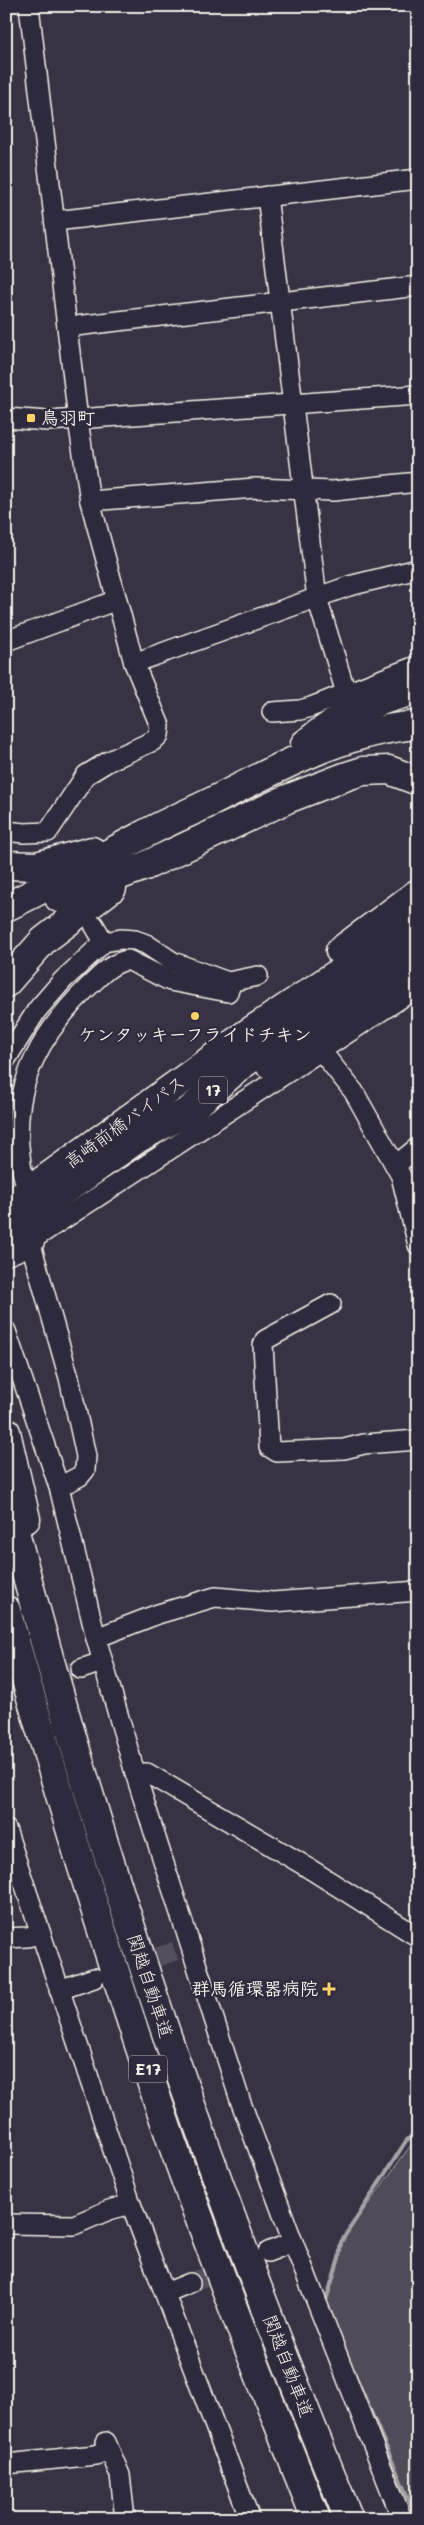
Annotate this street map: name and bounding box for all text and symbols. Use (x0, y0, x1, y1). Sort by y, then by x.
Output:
place label: 鳥羽町 (41, 405, 95, 429)
marker: 鳥羽町 (25, 412, 37, 424)
marker: ケンタッキーフライドチキン (189, 1010, 201, 1022)
place label: ケンタッキーフライドチキン (79, 1022, 311, 1046)
street label: 高崎前橋バイパス (59, 1069, 190, 1173)
road number: 17 (199, 1076, 227, 1104)
street label: 関越自動車道 (123, 1931, 179, 2041)
place label: 群馬循環器病院 (192, 1976, 318, 2000)
marker: 群馬循環器病院 (322, 1982, 336, 1996)
road number: E17 (129, 2056, 167, 2082)
street label: 関越自動車道 (258, 2311, 319, 2420)

